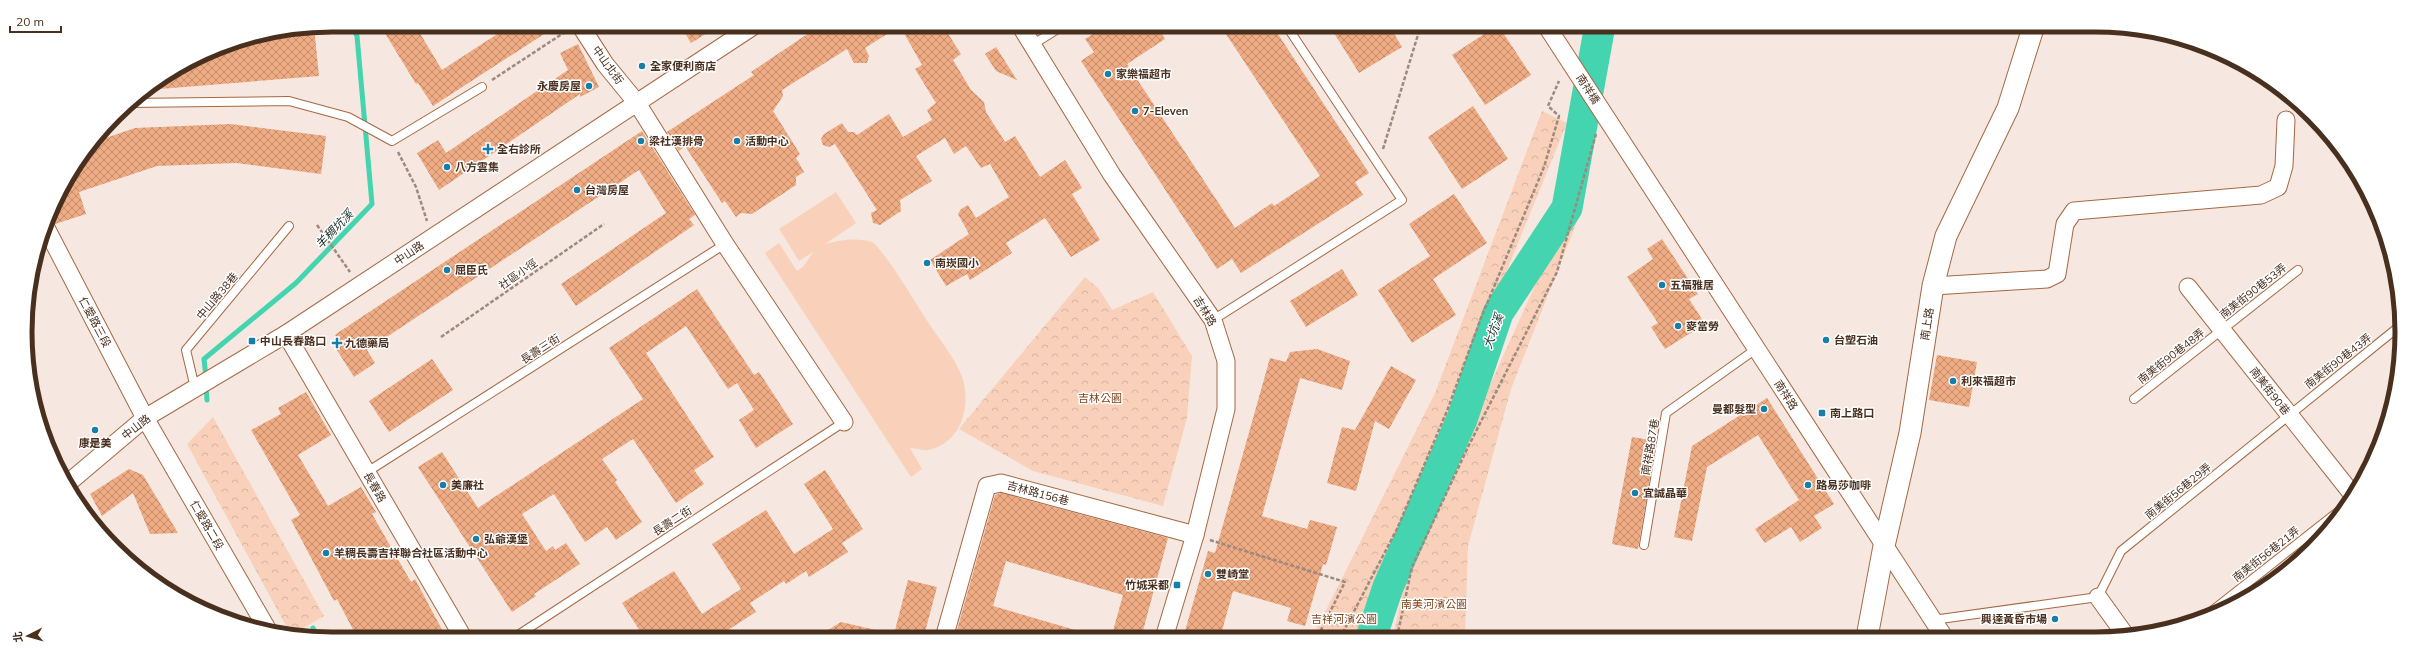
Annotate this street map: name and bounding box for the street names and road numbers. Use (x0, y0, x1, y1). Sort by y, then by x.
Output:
street label: 中山北街 (589, 43, 627, 87)
street label: 南祥橋 (1573, 71, 1603, 107)
street label: 中山路 (391, 238, 427, 268)
street label: 社區小徑 (496, 256, 540, 292)
street label: 南美街90巷53弄 (2217, 260, 2289, 322)
street label: 中山路38巷 (193, 270, 241, 322)
street label: 吉林路 (1191, 293, 1219, 329)
street label: 仁愛路三段 (76, 294, 114, 350)
street label: 南上路 (1918, 307, 1936, 341)
street label: 南美街90巷48弄 (2135, 325, 2207, 387)
street label: 南美街90巷43弄 (2302, 330, 2374, 392)
street label: 長壽三街 (518, 331, 562, 367)
street label: 南美街90巷 (2247, 364, 2293, 418)
street label: 南祥路 (1771, 377, 1801, 413)
street label: 中山路 (119, 411, 153, 443)
street label: 南祥路87巷 (1638, 418, 1662, 476)
street label: 南美街56巷29弄 (2142, 460, 2214, 522)
street label: 長春路 (361, 469, 389, 505)
street label: 吉林路156巷 (1005, 478, 1071, 508)
street label: 仁愛路二段 (187, 498, 227, 552)
street label: 長壽二街 (650, 503, 694, 539)
street label: 南美街56巷21弄 (2230, 523, 2302, 585)

